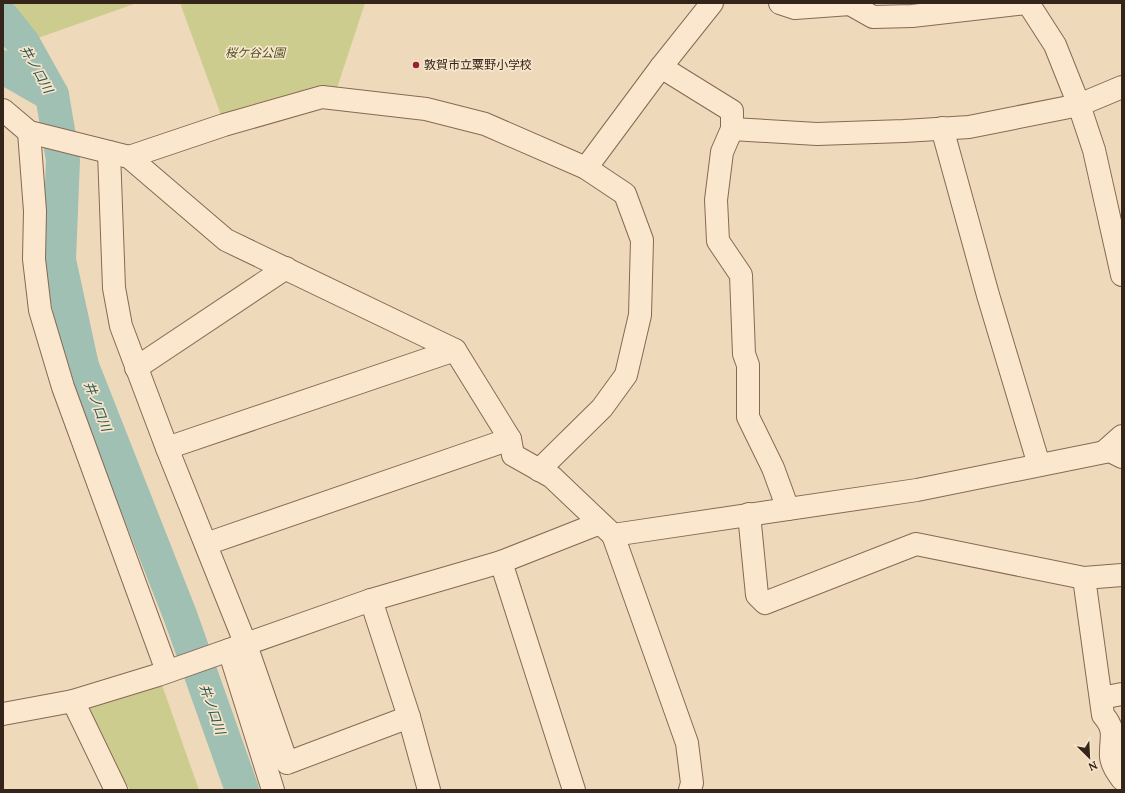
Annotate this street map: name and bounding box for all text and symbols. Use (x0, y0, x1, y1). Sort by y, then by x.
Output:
water label: 井ノ口川 (17, 42, 58, 98)
park label: 桜ケ谷公園 (225, 45, 287, 60)
place label: 敦賀市立粟野小学校 (424, 57, 532, 72)
marker: 敦賀市立粟野小学校 (411, 60, 421, 70)
water label: 井ノ口川 (80, 379, 116, 435)
water label: 井ノ口川 (196, 682, 230, 738)
north arrow (1069, 737, 1109, 777)
text: N (1086, 758, 1100, 774)

